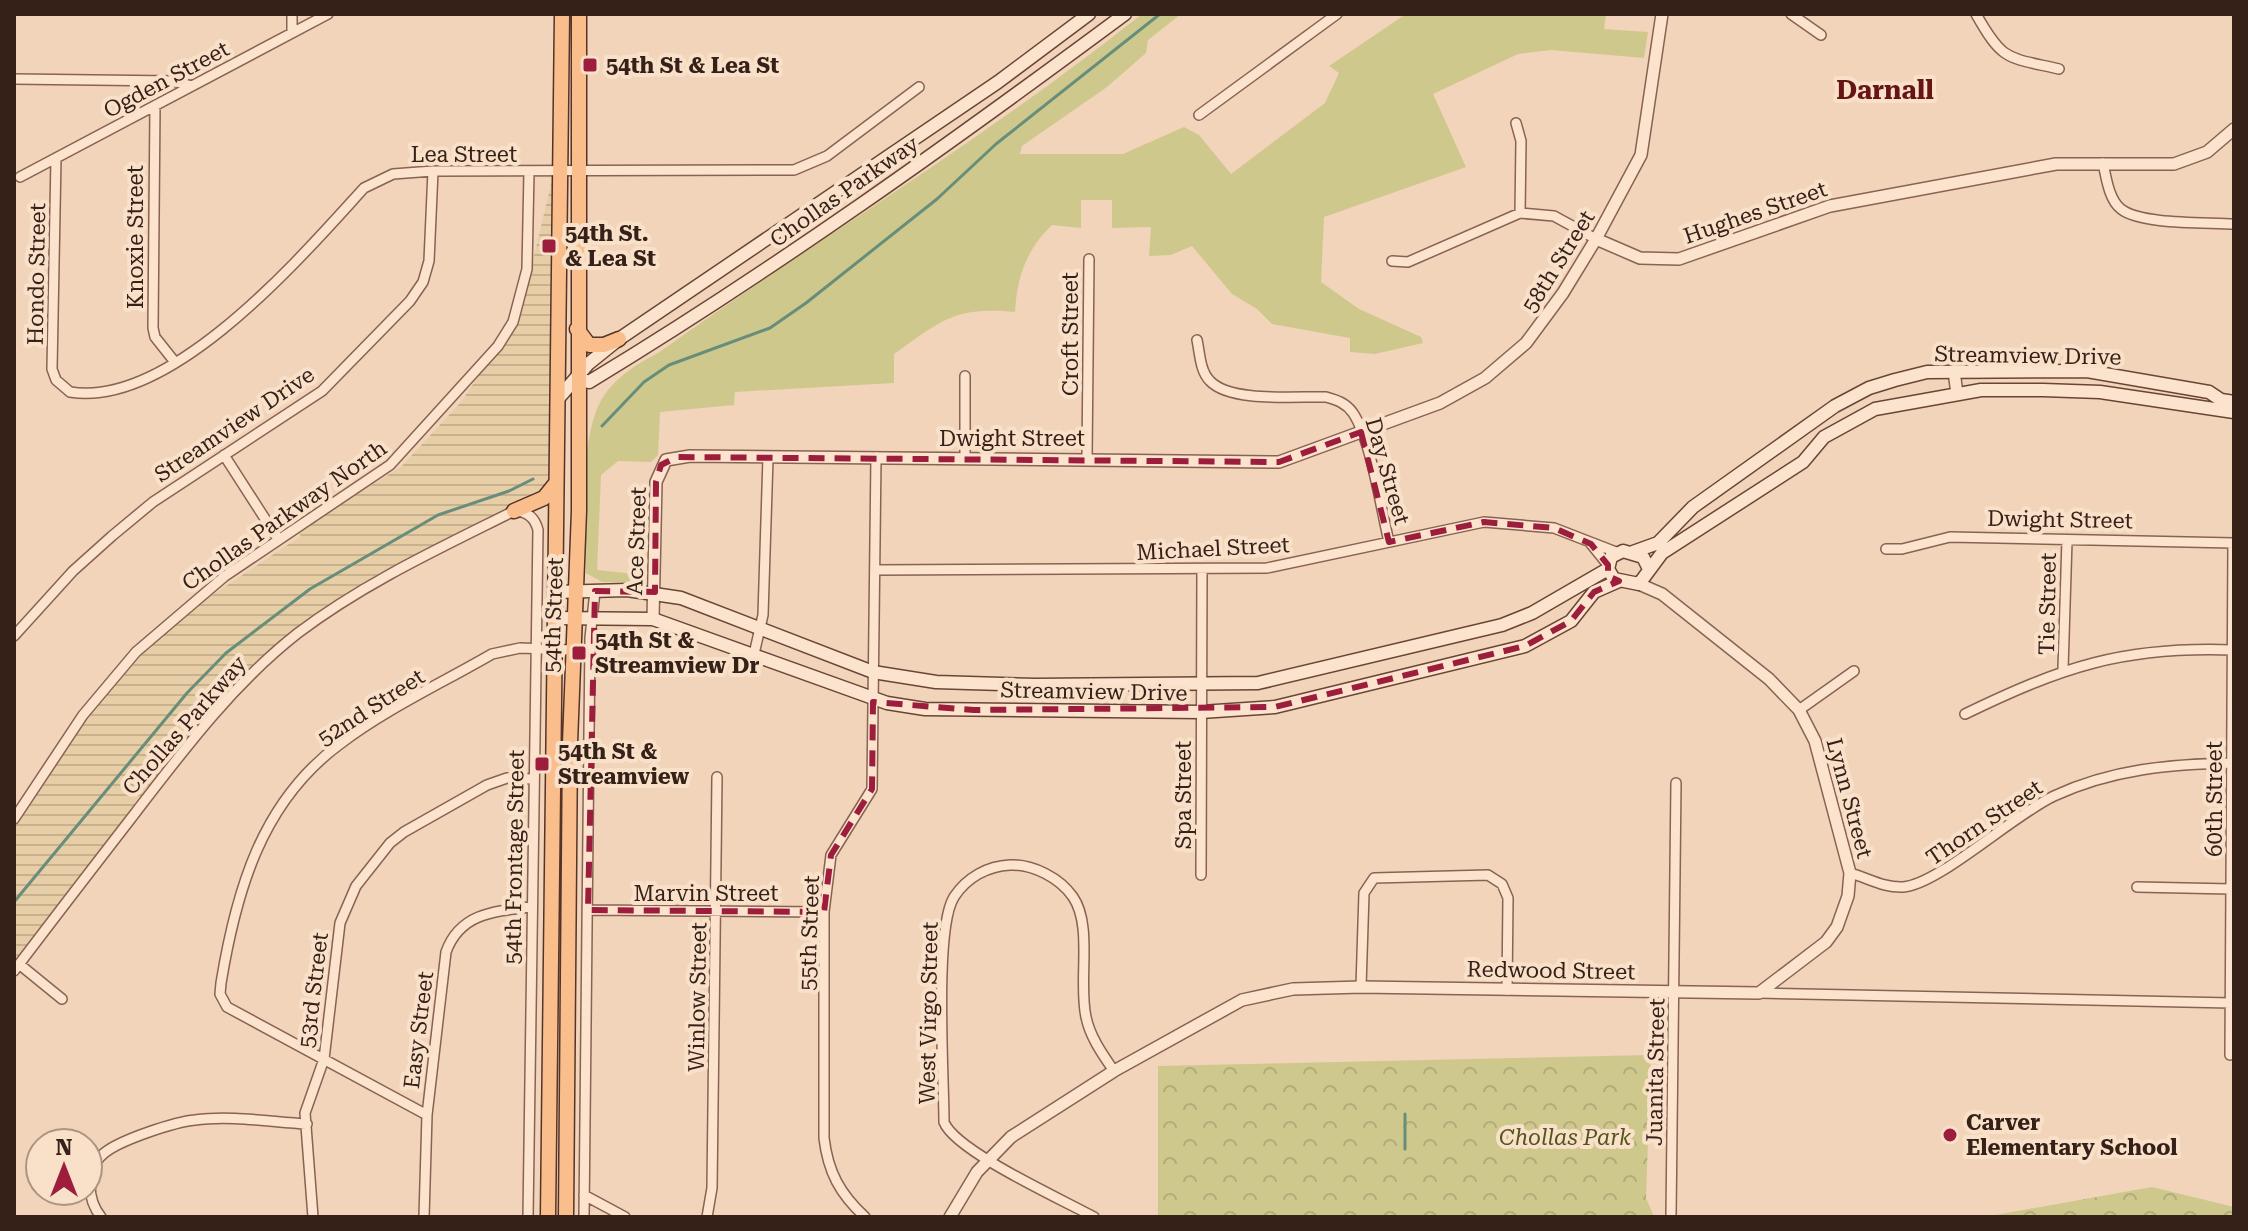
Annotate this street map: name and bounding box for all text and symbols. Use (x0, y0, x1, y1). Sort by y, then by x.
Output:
street label: Ogden Street (99, 36, 233, 123)
place label: 54th St & Lea St (606, 53, 779, 78)
marker: 54th St & Lea St (581, 56, 599, 74)
district label: Darnall (1836, 75, 1934, 105)
street label: Chollas Parkway (765, 131, 923, 252)
street label: Lea Street (411, 142, 517, 167)
street label: Knoxie Street (123, 165, 148, 309)
street label: Hughes Street (1680, 176, 1830, 249)
street label: Hondo Street (23, 203, 50, 345)
street label: 58th Street (1517, 206, 1600, 317)
place label: 54th St. & Lea St (565, 221, 656, 271)
marker: 54th St. & Lea St (540, 237, 558, 255)
street label: Croft Street (1058, 272, 1083, 396)
street label: Streamview Drive (1934, 341, 2122, 370)
street label: Streamview Drive (150, 362, 319, 487)
street label: Day Street (1360, 415, 1415, 527)
street label: Dwight Street (939, 426, 1085, 451)
street label: Chollas Parkway North (177, 435, 391, 596)
street label: Ace Street (622, 486, 651, 596)
street label: Dwight Street (1987, 506, 2133, 533)
street label: Michael Street (1136, 532, 1290, 565)
street label: Tie Street (2034, 553, 2061, 655)
street label: 54th Street (539, 557, 568, 673)
place label: 54th St & Streamview Dr (595, 628, 760, 678)
marker: 54th St & Streamview Dr (570, 644, 588, 662)
street label: Chollas Parkway (117, 651, 251, 800)
street label: 52nd Street (313, 664, 429, 751)
street label: Streamview Drive (1000, 677, 1188, 706)
street label: Lynn Street (1821, 735, 1878, 861)
place label: 54th St & Streamview (558, 739, 689, 789)
street label: Spa Street (1171, 741, 1196, 849)
street label: 60th Street (2202, 741, 2227, 857)
street label: 54th Frontage Street (500, 749, 529, 965)
marker: 54th St & Streamview (533, 755, 551, 773)
street label: Thorn Street (1922, 774, 2047, 870)
street label: 55th Street (795, 875, 824, 991)
street label: Marvin Street (634, 881, 778, 906)
street label: West Virgo Street (914, 921, 943, 1105)
street label: Winlow Street (684, 922, 711, 1072)
street label: 53rd Street (294, 931, 333, 1049)
street label: Redwood Street (1466, 957, 1636, 984)
street label: Easy Street (399, 970, 438, 1090)
street label: Juanita Street (1642, 998, 1669, 1146)
place label: Carver Elementary School (1966, 1110, 2178, 1160)
park label: Chollas Park (1499, 1125, 1631, 1150)
marker: Carver Elementary School (1941, 1126, 1959, 1144)
north arrow (24, 1127, 104, 1207)
text: N (56, 1135, 73, 1160)

